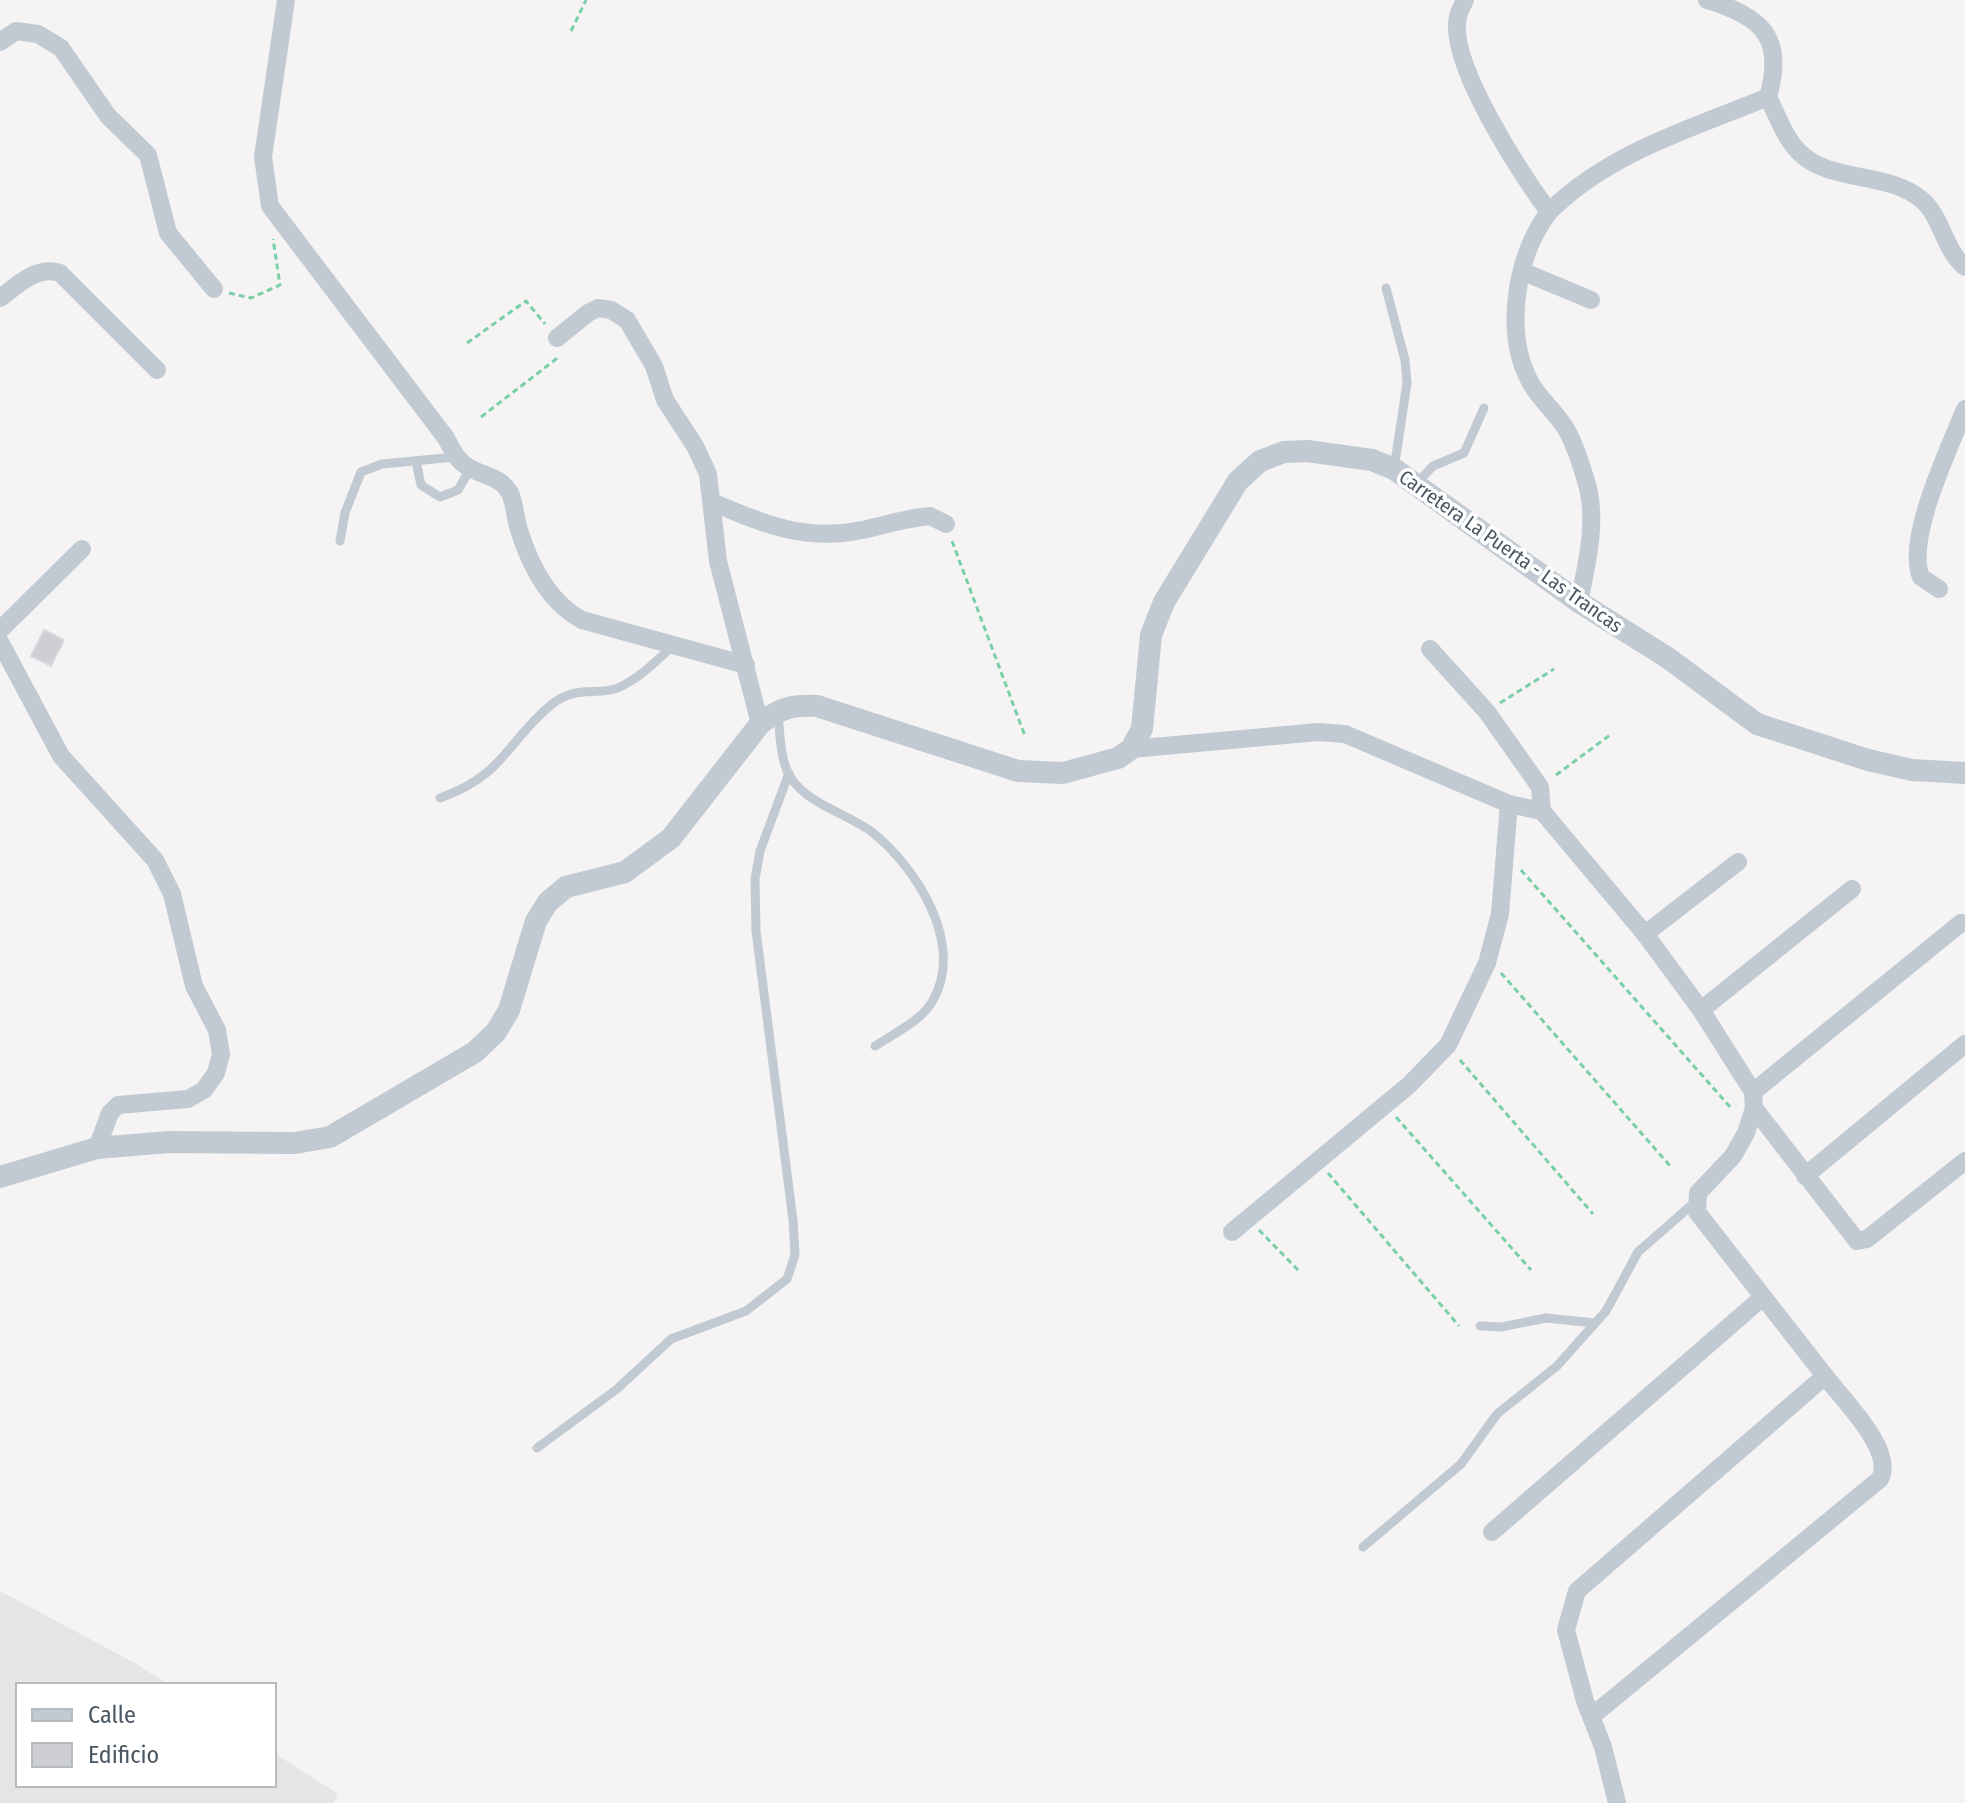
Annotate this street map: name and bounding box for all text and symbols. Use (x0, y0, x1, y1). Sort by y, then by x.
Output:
street label: Carretera La Puerta - Las Trancas (1395, 465, 1627, 637)
legend (16, 1683, 276, 1787)
text: Calle (88, 1701, 136, 1729)
text: Edificio (88, 1741, 159, 1769)

